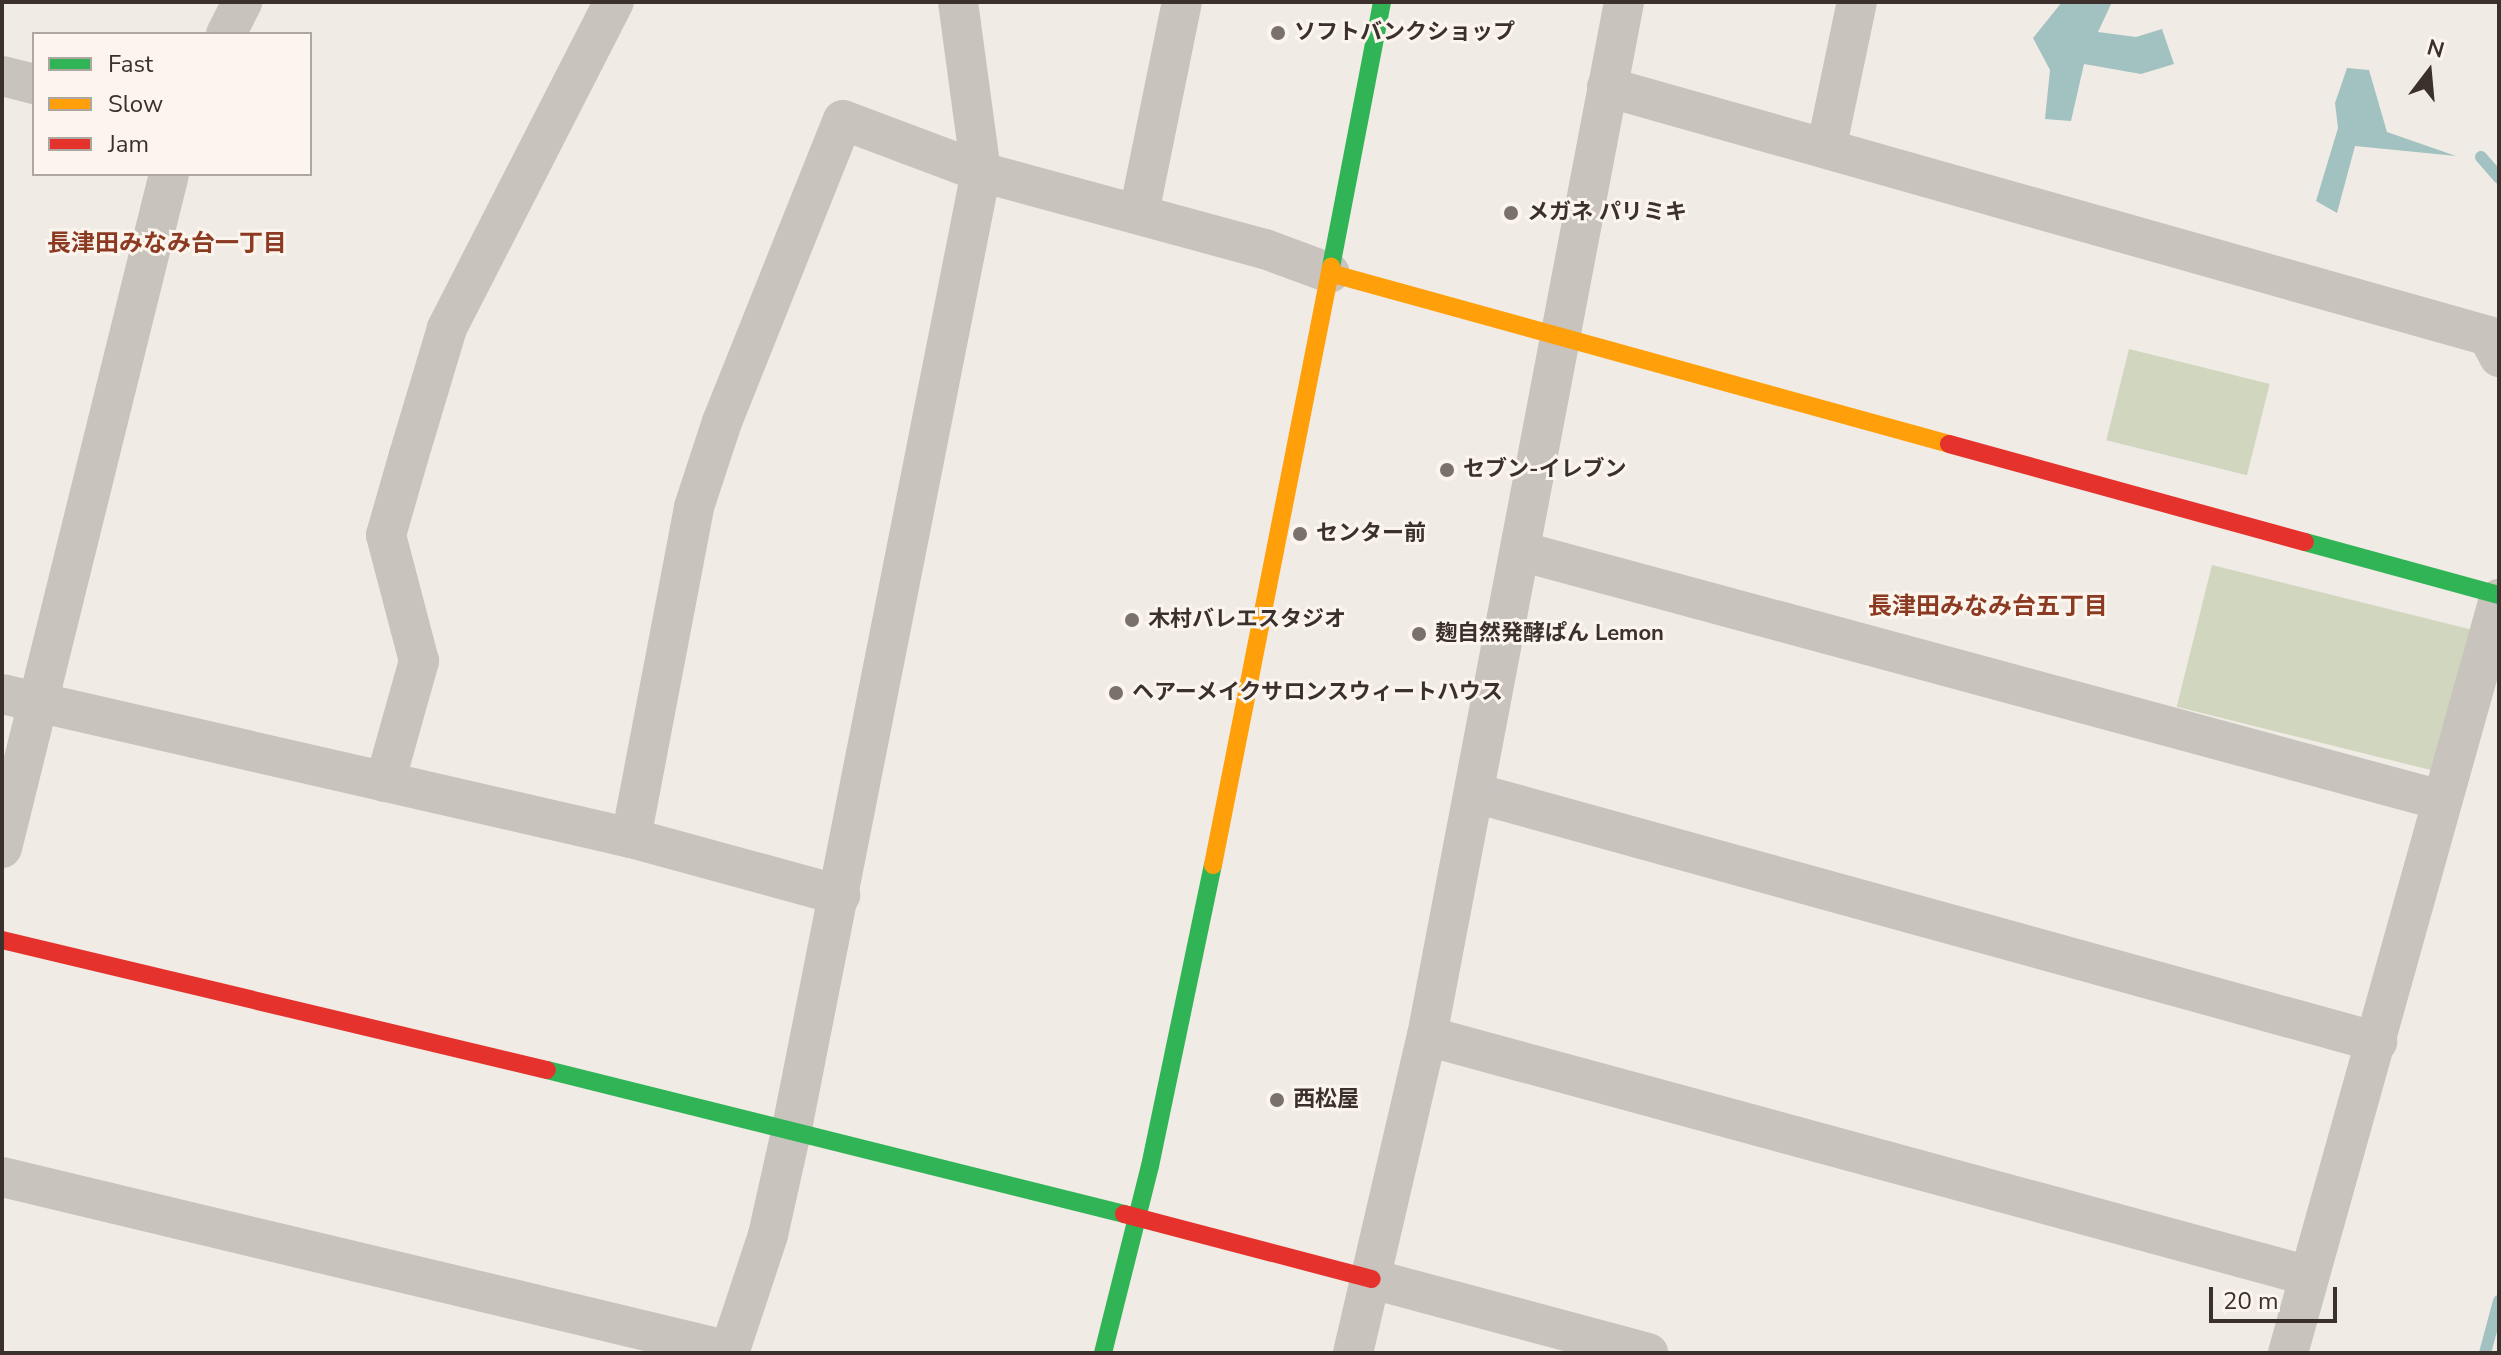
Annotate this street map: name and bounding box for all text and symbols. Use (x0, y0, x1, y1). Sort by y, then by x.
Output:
place label: ソフトバンクショップ (1294, 20, 1514, 46)
marker: ソフトバンクショップ (1269, 24, 1287, 42)
legend (32, 32, 312, 176)
north arrow (2389, 32, 2469, 112)
text: N (2424, 32, 2448, 66)
text: Fast (108, 48, 153, 80)
text: Slow (108, 88, 163, 120)
text: Jam (108, 128, 149, 160)
place label: メガネ パリミキ (1527, 200, 1687, 226)
marker: メガネ パリミキ (1502, 204, 1520, 222)
district label: 長津田みなみ台一丁目 (47, 230, 287, 258)
place label: セブン-イレブン (1463, 457, 1627, 483)
marker: セブン-イレブン (1438, 461, 1456, 479)
place label: センター前 (1316, 521, 1426, 547)
marker: センター前 (1291, 525, 1309, 543)
district label: 長津田みなみ台五丁目 (1868, 593, 2108, 621)
place label: 木村バレエスタジオ (1148, 607, 1346, 633)
marker: 木村バレエスタジオ (1123, 611, 1141, 629)
place label: 麹自然発酵ぱん Lemon (1435, 621, 1664, 647)
marker: 麹自然発酵ぱん Lemon (1410, 625, 1428, 643)
place label: ヘアーメイクサロンスウィートハウス (1132, 680, 1505, 706)
marker: ヘアーメイクサロンスウィートハウス (1107, 684, 1125, 702)
place label: 西松屋 (1293, 1087, 1359, 1113)
marker: 西松屋 (1268, 1091, 1286, 1109)
scale bar (2213, 1271, 2341, 1321)
text: 20 m (2223, 1285, 2279, 1317)

